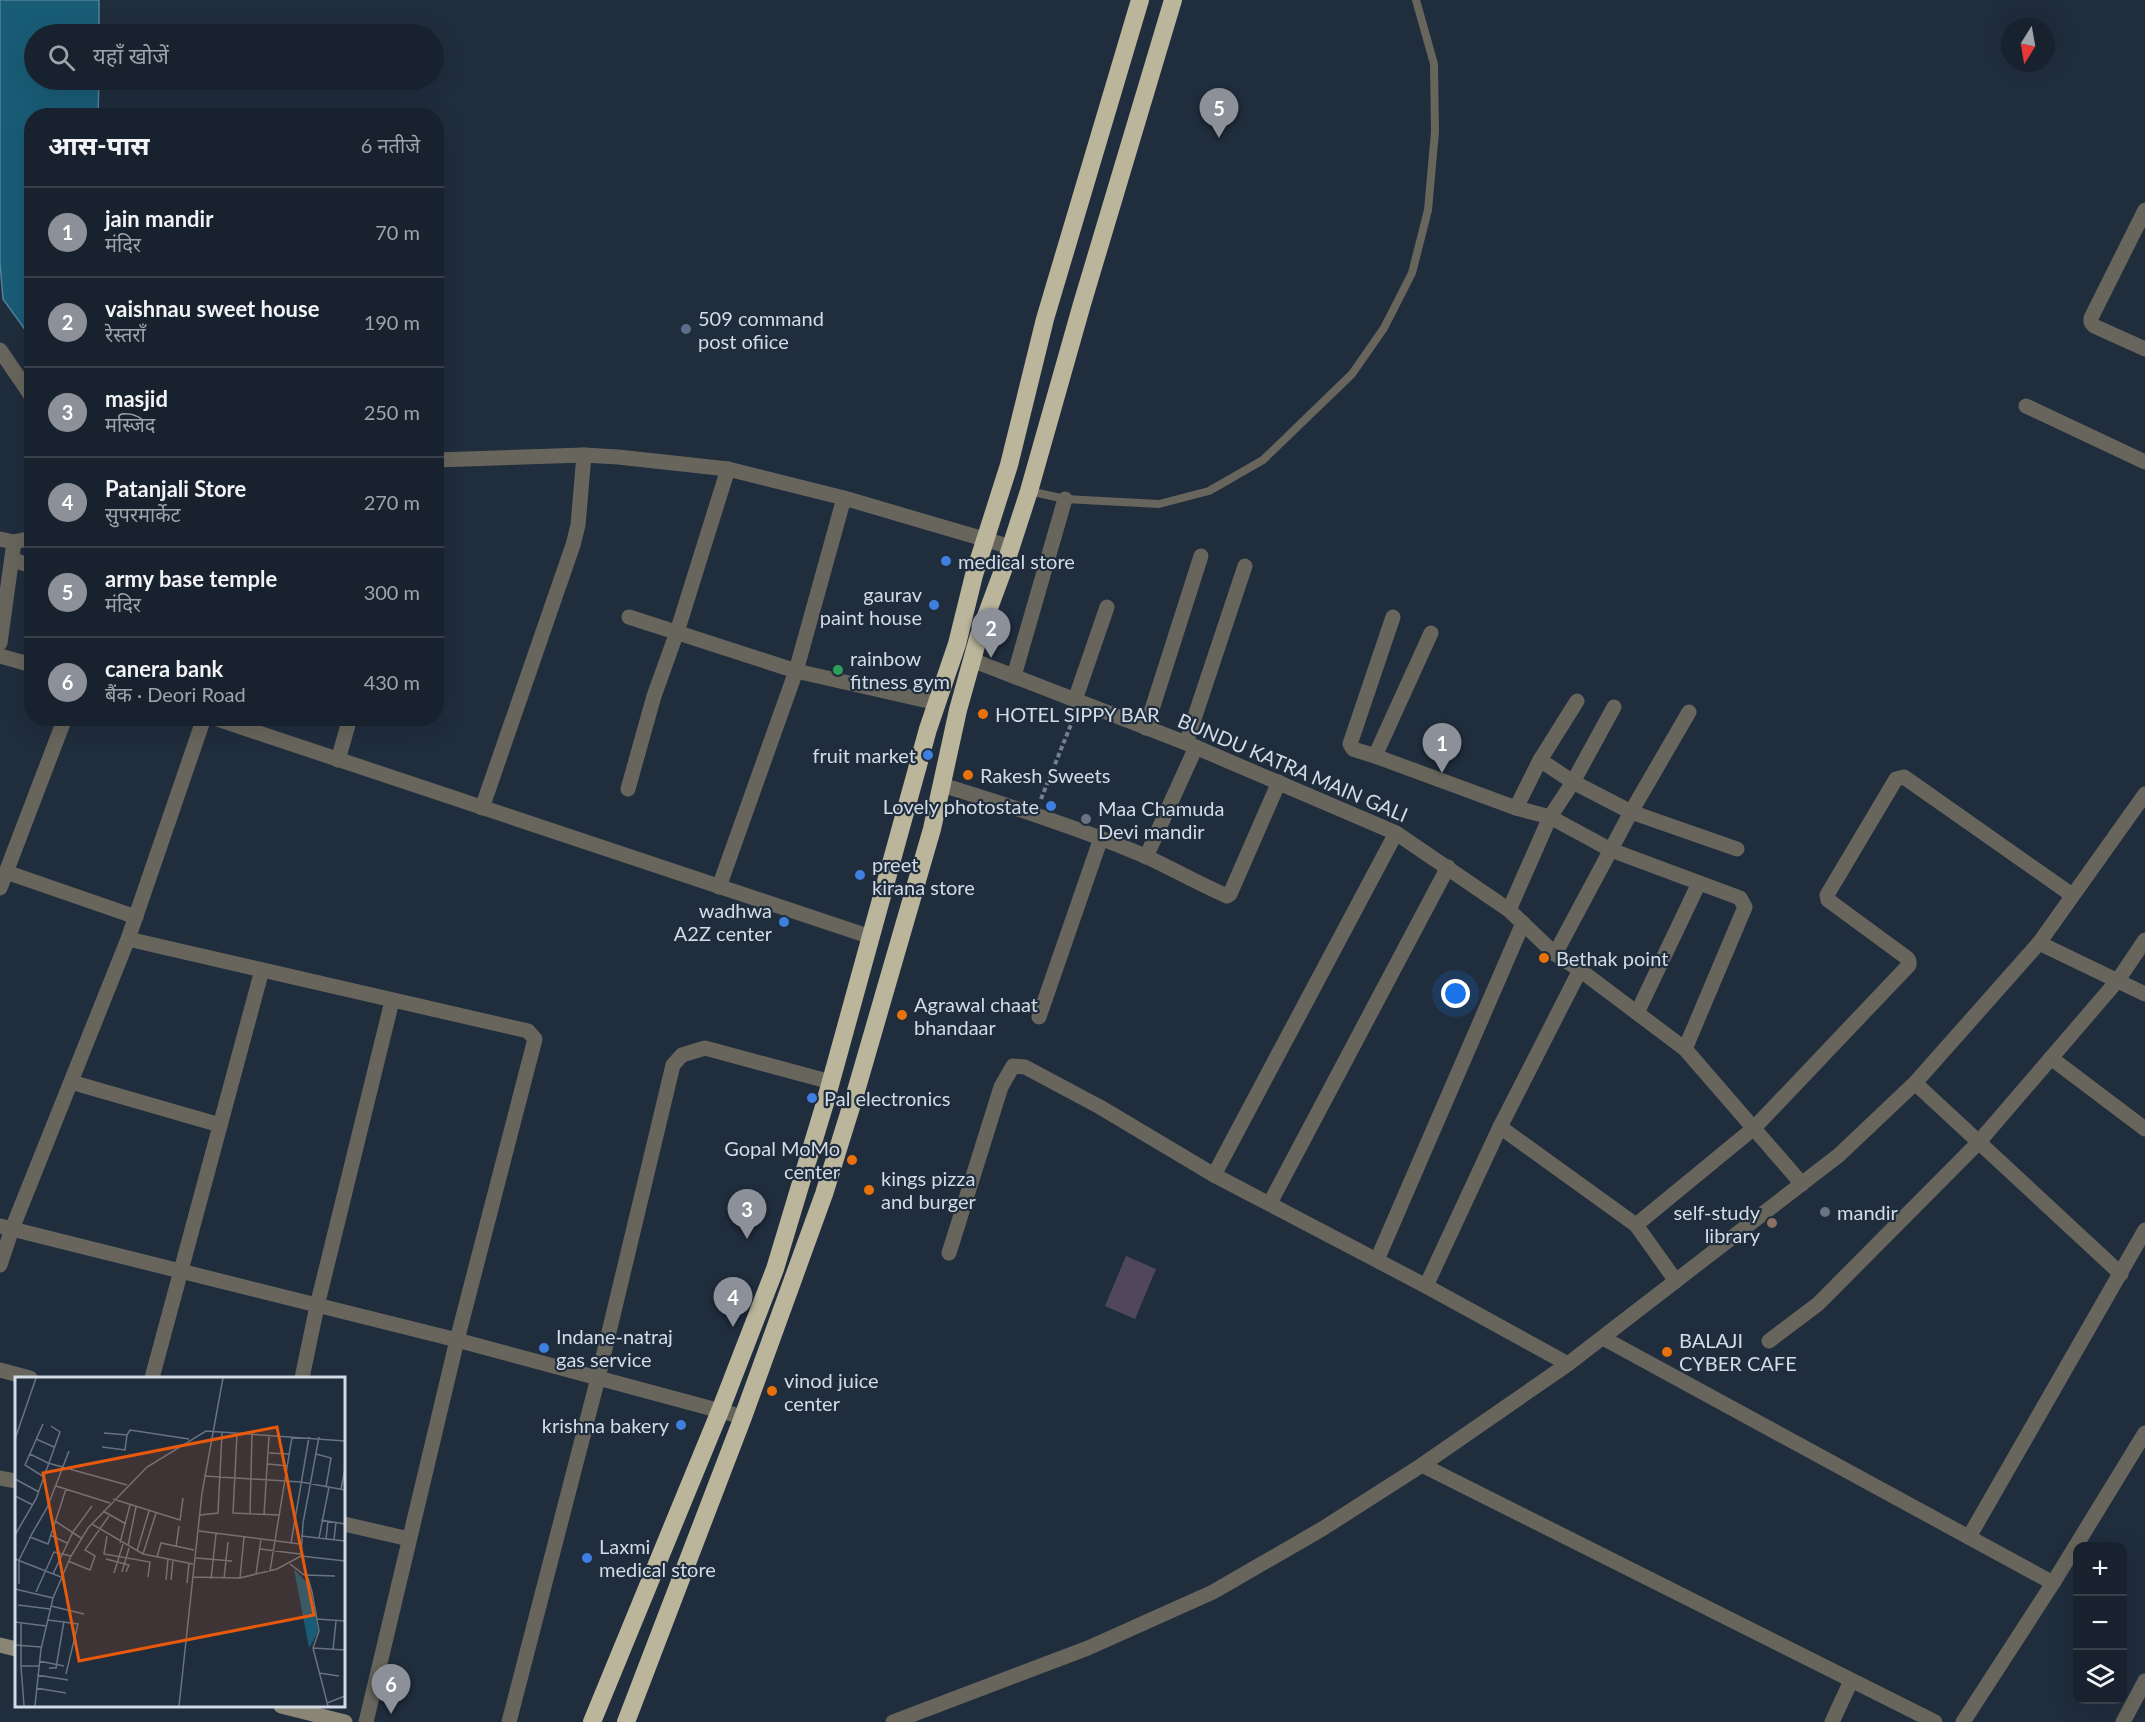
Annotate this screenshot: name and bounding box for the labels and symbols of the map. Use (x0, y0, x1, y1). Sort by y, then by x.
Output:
north arrow (2001, 18, 2055, 72)
pin: 5 (1200, 88, 1238, 138)
place label: 509 command post ofiice (698, 306, 824, 353)
marker: 509 command post ofiice (679, 322, 693, 336)
place label: medical store (958, 549, 1075, 573)
marker: medical store (939, 554, 953, 568)
place label: gaurav paint house (820, 582, 923, 629)
marker: gaurav paint house (927, 598, 941, 612)
pin: 2 (972, 608, 1010, 658)
place label: rainbow fitness gym (850, 646, 950, 693)
marker: rainbow fitness gym (831, 663, 845, 677)
place label: HOTEL SIPPY BAR (995, 702, 1160, 726)
marker: HOTEL SIPPY BAR (976, 707, 990, 721)
street label: BUNDU KATRA MAIN GALI (1174, 708, 1412, 826)
pin: 1 (1422, 724, 1462, 773)
place label: fruit market (813, 743, 916, 767)
marker: fruit market (921, 748, 935, 762)
place label: Rakesh Sweets (980, 763, 1110, 787)
marker: Rakesh Sweets (961, 768, 975, 782)
place label: Lovely photostate (883, 794, 1039, 818)
place label: Maa Chamuda Devi mandir (1098, 796, 1224, 843)
marker: Lovely photostate (1044, 799, 1058, 813)
marker: Maa Chamuda Devi mandir (1079, 812, 1093, 826)
place label: preet kirana store (872, 852, 975, 899)
marker: preet kirana store (853, 868, 867, 882)
place label: wadhwa A2Z center (674, 898, 773, 945)
marker: wadhwa A2Z center (777, 915, 791, 929)
place label: Bethak point (1556, 946, 1668, 970)
marker: Bethak point (1537, 951, 1551, 965)
your location (1441, 979, 1470, 1008)
place label: Agrawal chaat bhandaar (914, 992, 1038, 1039)
marker: Agrawal chaat bhandaar (895, 1008, 909, 1022)
place label: Pal electronics (824, 1086, 950, 1110)
marker: Pal electronics (805, 1091, 819, 1105)
place label: Gopal MoMo center (724, 1136, 841, 1183)
marker: Gopal MoMo center (845, 1153, 859, 1167)
place label: kings pizza and burger (881, 1166, 977, 1213)
marker: kings pizza and burger (862, 1183, 876, 1197)
pin: 3 (728, 1190, 766, 1239)
place label: self-study library (1673, 1200, 1761, 1247)
place label: mandir (1837, 1200, 1899, 1224)
marker: mandir (1818, 1205, 1832, 1219)
marker: self-study library (1765, 1216, 1779, 1230)
pin: 4 (714, 1278, 752, 1327)
place label: Indane-natraj gas service (556, 1324, 673, 1371)
place label: BALAJI CYBER CAFE (1679, 1328, 1797, 1375)
marker: Indane-natraj gas service (537, 1341, 551, 1355)
marker: BALAJI CYBER CAFE (1660, 1345, 1674, 1359)
place label: vinod juice center (784, 1368, 879, 1415)
inset map (15, 1377, 345, 1707)
marker: vinod juice center (765, 1384, 779, 1398)
place label: krishna bakery (542, 1413, 670, 1437)
marker: krishna bakery (674, 1418, 688, 1432)
place label: Laxmi medical store (599, 1534, 716, 1581)
marker: Laxmi medical store (580, 1551, 594, 1565)
pin: 6 (372, 1664, 410, 1714)

